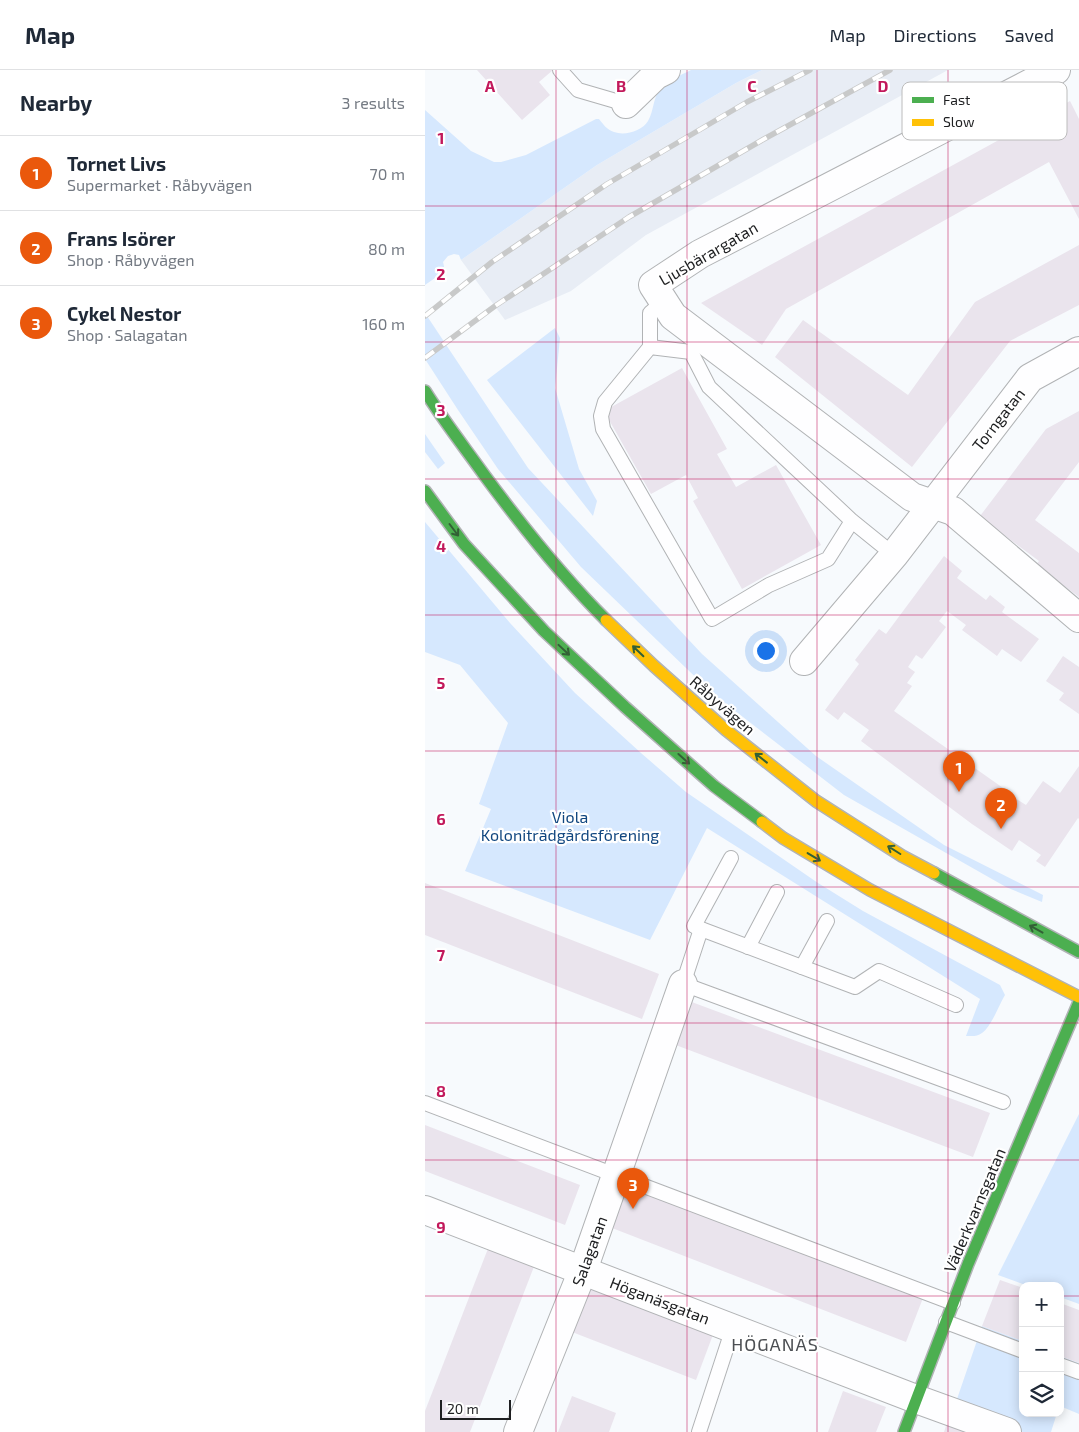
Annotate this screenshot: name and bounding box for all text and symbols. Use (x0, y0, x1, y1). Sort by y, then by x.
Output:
text: Map (25, 20, 75, 49)
text: Map (829, 24, 866, 46)
text: Directions (894, 24, 977, 46)
text: Saved (1005, 24, 1054, 46)
text: A (485, 76, 496, 95)
text: B (616, 76, 626, 95)
text: C (747, 76, 757, 95)
text: D (878, 76, 889, 95)
legend (902, 82, 1067, 140)
text: Nearby (20, 90, 92, 115)
text: Fast (943, 91, 970, 108)
text: 3 results (342, 93, 405, 112)
text: Slow (943, 113, 975, 130)
text: 1 (438, 128, 444, 147)
text: Tornet Livs (67, 152, 166, 175)
text: 1 (33, 164, 39, 183)
text: 70 m (370, 164, 405, 183)
text: Supermarket · Råbyvägen (67, 175, 252, 194)
street label: Ljusbärargatan (655, 217, 761, 290)
text: Frans Isörer (67, 227, 175, 250)
text: 2 (31, 239, 41, 258)
text: 80 m (368, 239, 405, 258)
text: Shop · Råbyvägen (67, 250, 195, 269)
text: 2 (436, 264, 446, 283)
text: Cykel Nestor (67, 302, 181, 325)
text: 3 (31, 314, 41, 333)
text: 160 m (362, 314, 405, 333)
text: Shop · Salagatan (67, 325, 188, 344)
street label: Torngatan (968, 384, 1028, 454)
text: 3 (436, 400, 446, 419)
one-way arrow (449, 523, 459, 537)
text: 4 (436, 536, 446, 555)
your location (753, 638, 779, 664)
one-way arrow (558, 644, 570, 656)
one-way arrow (632, 645, 644, 657)
street label: Råbyvägen (687, 672, 759, 738)
text: 5 (437, 673, 446, 692)
pin: 1 (943, 751, 975, 792)
one-way arrow (754, 752, 767, 763)
one-way arrow (677, 754, 690, 765)
pin: 2 (985, 788, 1017, 829)
park label: Viola Koloniträdgårdsförening (481, 807, 659, 844)
text: 6 (436, 809, 446, 828)
one-way arrow (887, 845, 901, 855)
one-way arrow (806, 852, 820, 862)
one-way arrow (1029, 924, 1044, 933)
text: 7 (437, 945, 446, 964)
text: 8 (436, 1081, 446, 1100)
street label: Väderkvarnsgatan (939, 1145, 1009, 1275)
pin: 3 (617, 1168, 649, 1209)
street label: Salagatan (568, 1213, 610, 1289)
text: 9 (436, 1217, 446, 1236)
street label: Höganäsgatan (607, 1272, 713, 1328)
map controls (1019, 1282, 1064, 1417)
button: + (1019, 1282, 1064, 1327)
button: − (1019, 1327, 1064, 1372)
district label: HÖGANÄS (731, 1333, 819, 1355)
button: layers (1019, 1372, 1064, 1417)
scale bar (440, 1397, 511, 1420)
text: 20 m (447, 1400, 479, 1417)

